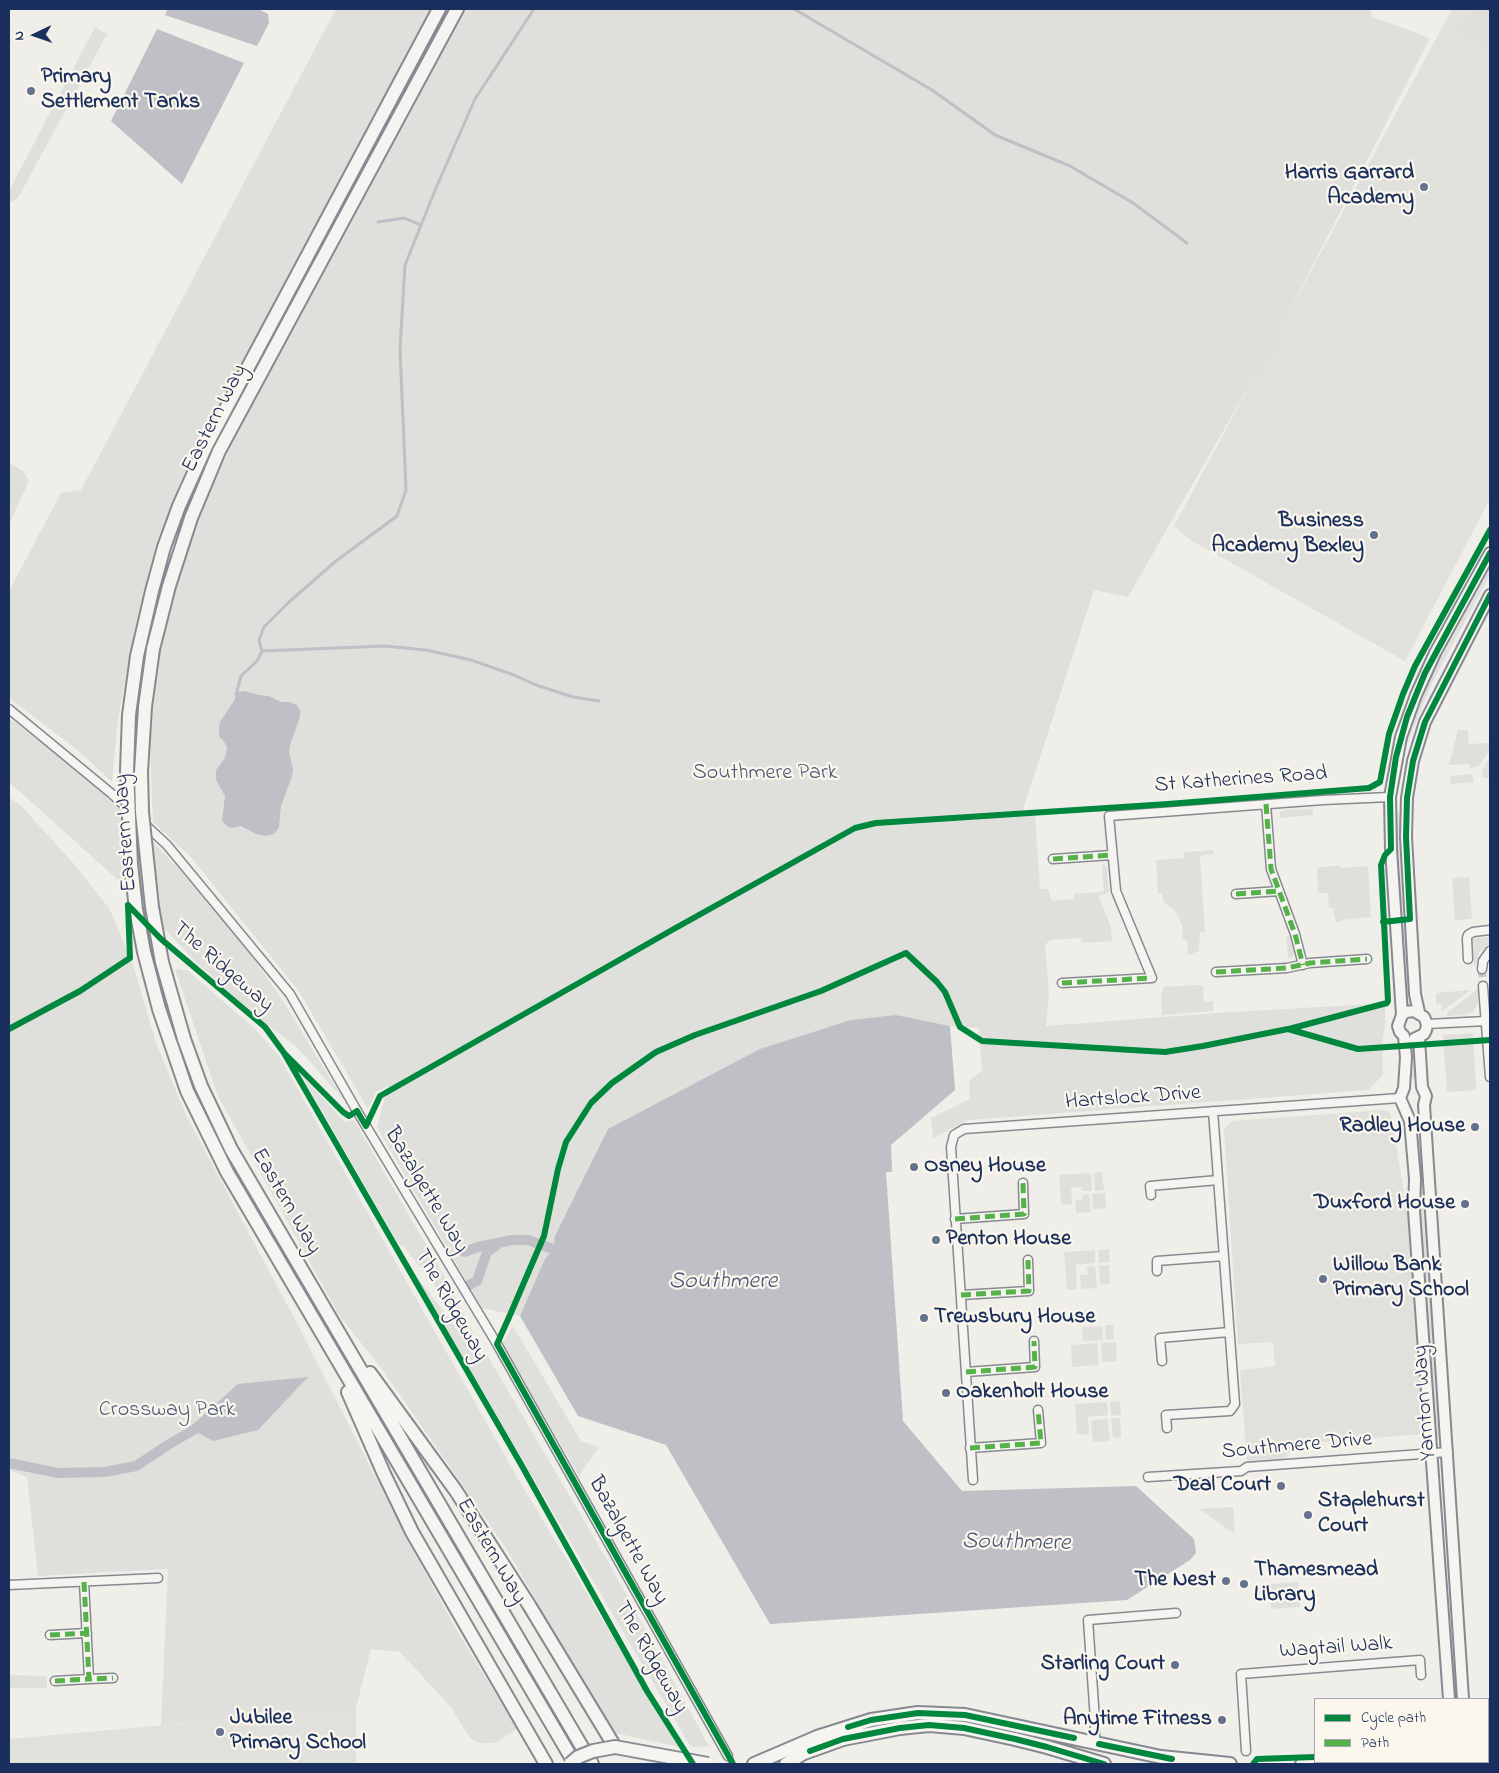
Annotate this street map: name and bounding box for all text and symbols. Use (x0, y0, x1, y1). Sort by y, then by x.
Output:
north arrow (10, 10, 60, 60)
text: N (9, 31, 30, 41)
place label: Primary Settlement Tanks (41, 65, 200, 116)
marker: Primary Settlement Tanks (25, 85, 37, 97)
place label: Harris Garrard Academy (1285, 161, 1414, 212)
marker: Harris Garrard Academy (1418, 181, 1430, 193)
street label: Eastern Way (177, 360, 255, 478)
place label: Business Academy Bexley (1211, 509, 1364, 560)
marker: Business Academy Bexley (1368, 529, 1380, 541)
park label: Southmere Park (693, 761, 837, 787)
street label: St Katherines Road (1154, 762, 1328, 800)
street label: Eastern Way (110, 773, 144, 893)
street label: The Ridgeway (166, 917, 278, 1019)
street label: Hartslock Drive (1064, 1081, 1202, 1117)
place label: Radley House (1340, 1114, 1465, 1140)
marker: Radley House (1469, 1121, 1481, 1133)
street label: Bazalgette Way (377, 1123, 473, 1259)
street label: Eastern Way (244, 1144, 326, 1260)
place label: Osney House (924, 1154, 1046, 1180)
marker: Osney House (908, 1161, 920, 1173)
place label: Duxford House (1314, 1191, 1455, 1217)
marker: Duxford House (1459, 1198, 1471, 1210)
place label: Penton House (946, 1227, 1071, 1253)
marker: Penton House (930, 1234, 942, 1246)
street label: The Ridgeway (407, 1245, 493, 1367)
place label: Willow Bank Primary School (1333, 1253, 1469, 1304)
water label: Southmere (669, 1269, 777, 1297)
marker: Willow Bank Primary School (1317, 1273, 1329, 1285)
place label: Trewsbury House (934, 1305, 1095, 1331)
marker: Trewsbury House (918, 1312, 930, 1324)
street label: Yarnton Way (1409, 1344, 1443, 1462)
place label: Oakenholt House (956, 1380, 1108, 1406)
marker: Oakenholt House (940, 1387, 952, 1399)
park label: Crossway Park (99, 1398, 235, 1424)
street label: Southmere Drive (1221, 1427, 1373, 1467)
street label: Bazalgette Way (581, 1472, 673, 1610)
place label: Deal Court (1174, 1473, 1271, 1499)
marker: Deal Court (1275, 1480, 1287, 1492)
place label: Staplehurst Court (1318, 1489, 1425, 1540)
street label: Eastern Way (449, 1494, 531, 1610)
marker: Staplehurst Court (1302, 1509, 1314, 1521)
water label: Southmere (961, 1529, 1071, 1559)
place label: Thamesmead Library (1254, 1558, 1378, 1610)
place label: The Nest (1134, 1568, 1216, 1594)
marker: The Nest (1220, 1575, 1232, 1587)
marker: Thamesmead Library (1238, 1578, 1250, 1590)
street label: The Ridgeway (607, 1597, 693, 1719)
street label: Wagtail Walk (1278, 1632, 1394, 1666)
place label: Starling Court (1041, 1652, 1165, 1678)
marker: Starling Court (1169, 1659, 1181, 1671)
legend (1314, 1698, 1489, 1763)
place label: Jubilee Primary School (230, 1706, 366, 1758)
place label: Anytime Fitness (1063, 1707, 1212, 1733)
text: Cycle path (1361, 1707, 1426, 1729)
marker: Anytime Fitness (1216, 1714, 1228, 1726)
marker: Jubilee Primary School (214, 1726, 226, 1738)
text: Path (1361, 1732, 1389, 1754)

